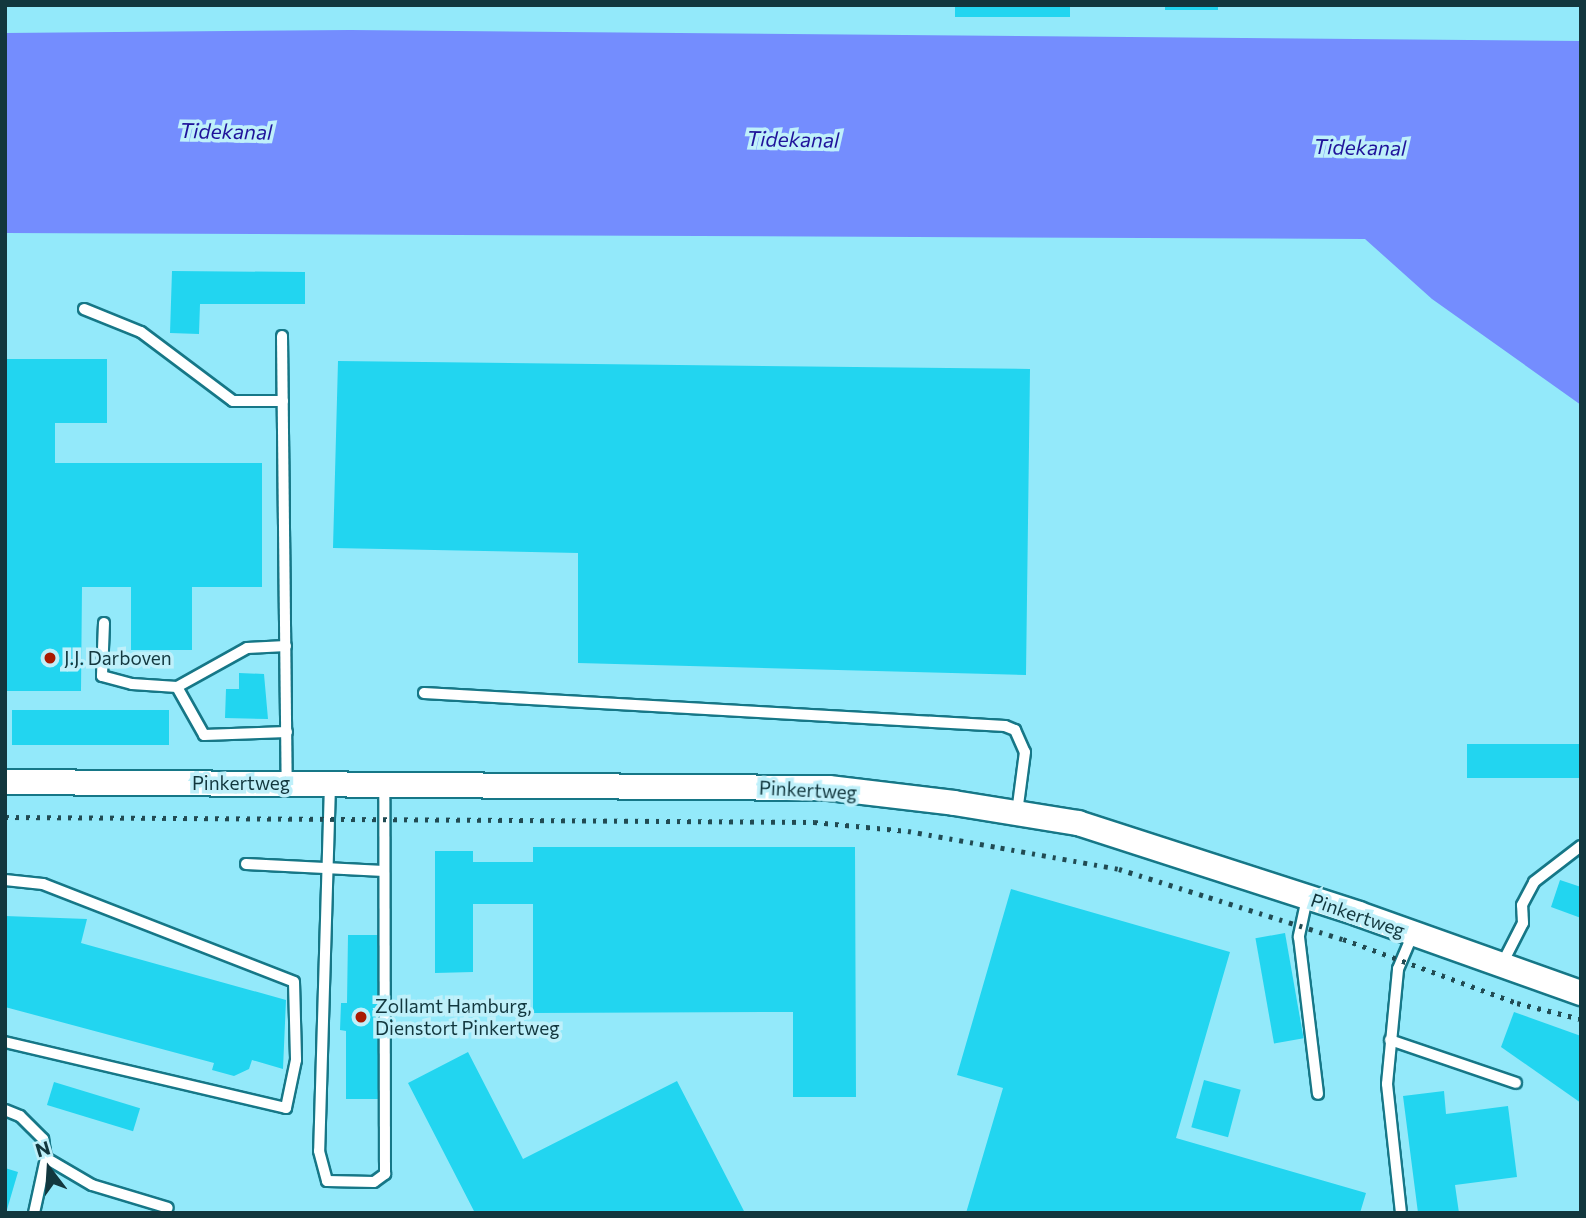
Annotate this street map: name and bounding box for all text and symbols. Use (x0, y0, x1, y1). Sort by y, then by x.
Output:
water label: Tidekanal (179, 118, 273, 144)
water label: Tidekanal (746, 126, 840, 152)
water label: Tidekanal (1313, 134, 1407, 160)
place label: J.J. Darboven (64, 647, 172, 669)
marker: J.J. Darboven (42, 650, 58, 666)
street label: Pinkertweg (192, 772, 290, 794)
street label: Pinkertweg (758, 776, 858, 804)
street label: Pinkertweg (1308, 888, 1408, 942)
place label: Zollamt Hamburg, Dienstort Pinkertweg (375, 995, 560, 1039)
marker: Zollamt Hamburg, Dienstort Pinkertweg (353, 1009, 369, 1025)
north arrow (14, 1134, 84, 1204)
text: N (33, 1135, 53, 1162)

